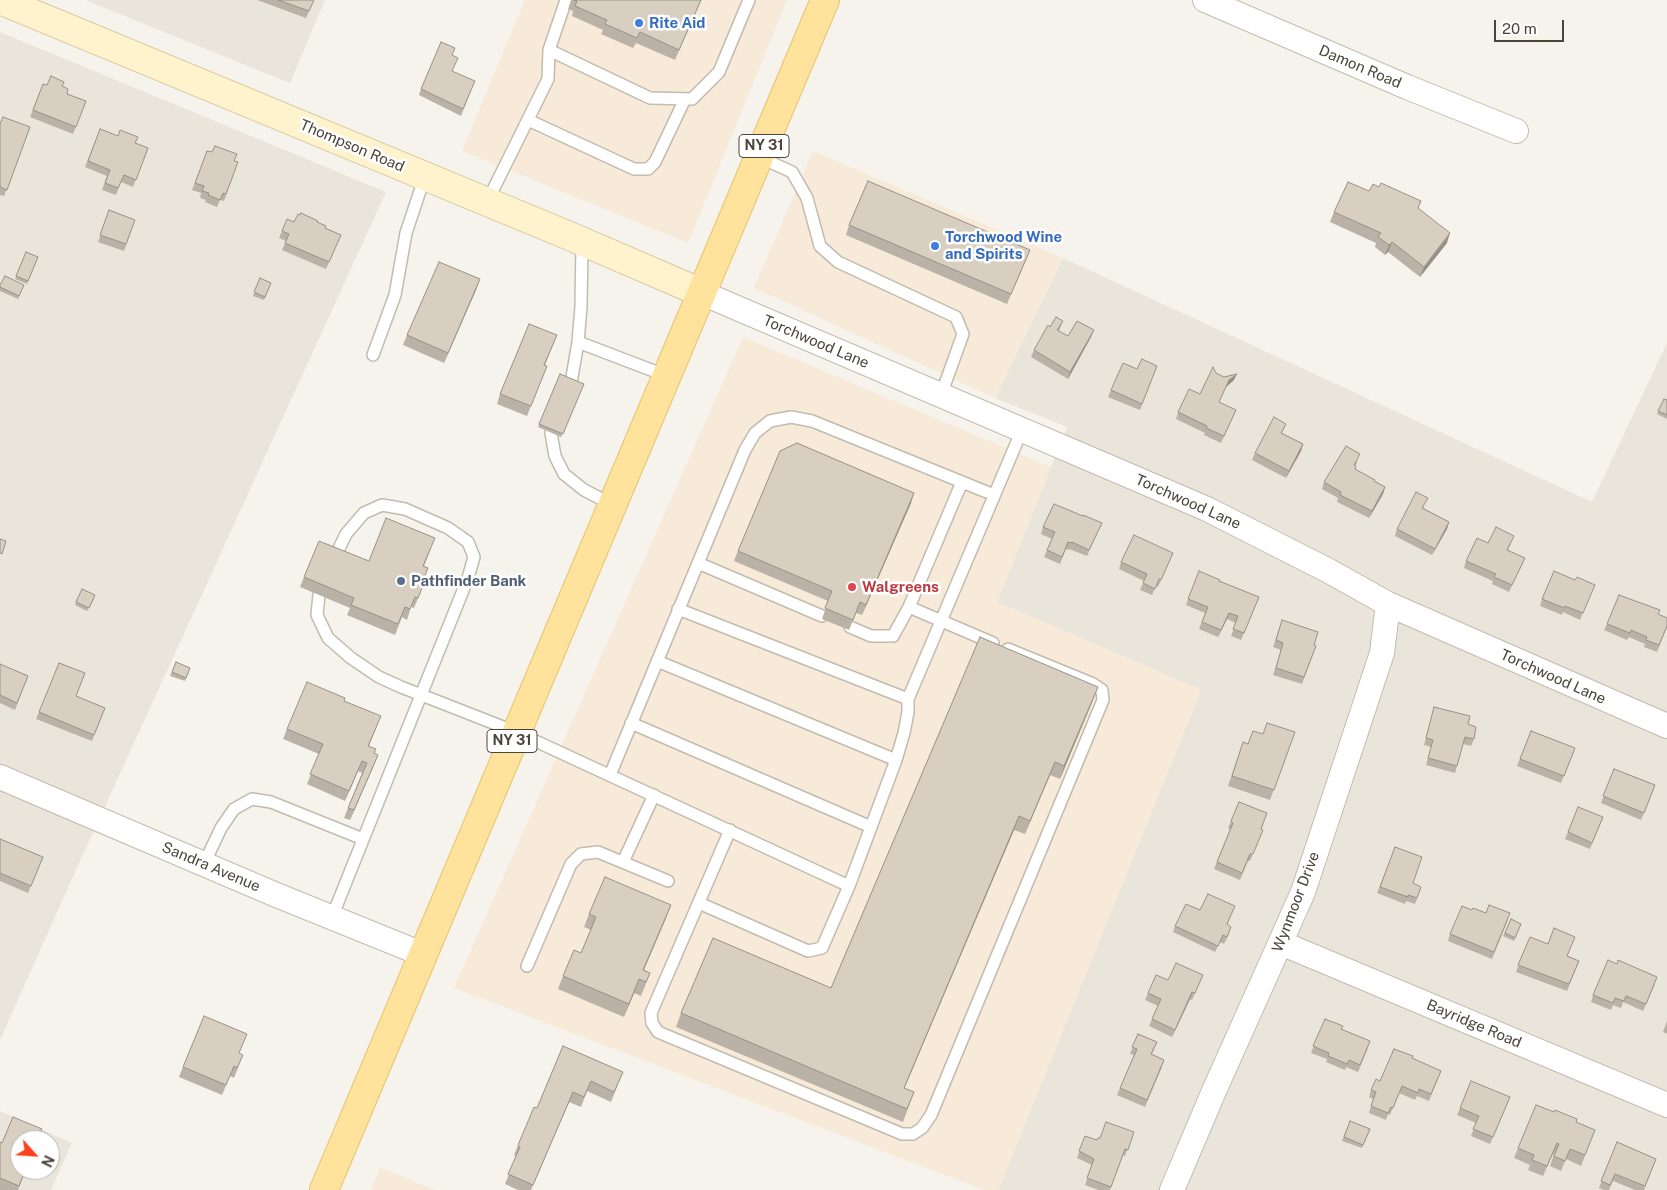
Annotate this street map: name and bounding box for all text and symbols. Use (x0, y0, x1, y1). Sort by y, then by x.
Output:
scale bar (1497, 10, 1567, 42)
place label: Rite Aid (649, 14, 705, 32)
marker: Rite Aid (633, 17, 645, 29)
text: 20 m (1502, 20, 1537, 37)
street label: Damon Road (1316, 42, 1404, 92)
street label: Thompson Road (297, 116, 407, 176)
road number: NY 31 (739, 134, 789, 158)
place label: Torchwood Wine and Spirits (945, 228, 1062, 263)
marker: Torchwood Wine and Spirits (929, 240, 941, 252)
street label: Torchwood Lane (760, 312, 872, 372)
street label: Torchwood Lane (1132, 471, 1244, 533)
place label: Pathfinder Bank (411, 572, 526, 590)
marker: Pathfinder Bank (395, 575, 407, 587)
place label: Walgreens (862, 578, 939, 596)
marker: Walgreens (846, 581, 858, 593)
street label: Torchwood Lane (1497, 646, 1609, 708)
road number: NY 31 (487, 729, 537, 752)
street label: Sandra Avenue (159, 838, 263, 896)
street label: Wynmoor Drive (1269, 849, 1323, 955)
street label: Bayridge Road (1424, 996, 1524, 1052)
north arrow (10, 1130, 60, 1180)
text: N (38, 1153, 57, 1170)

